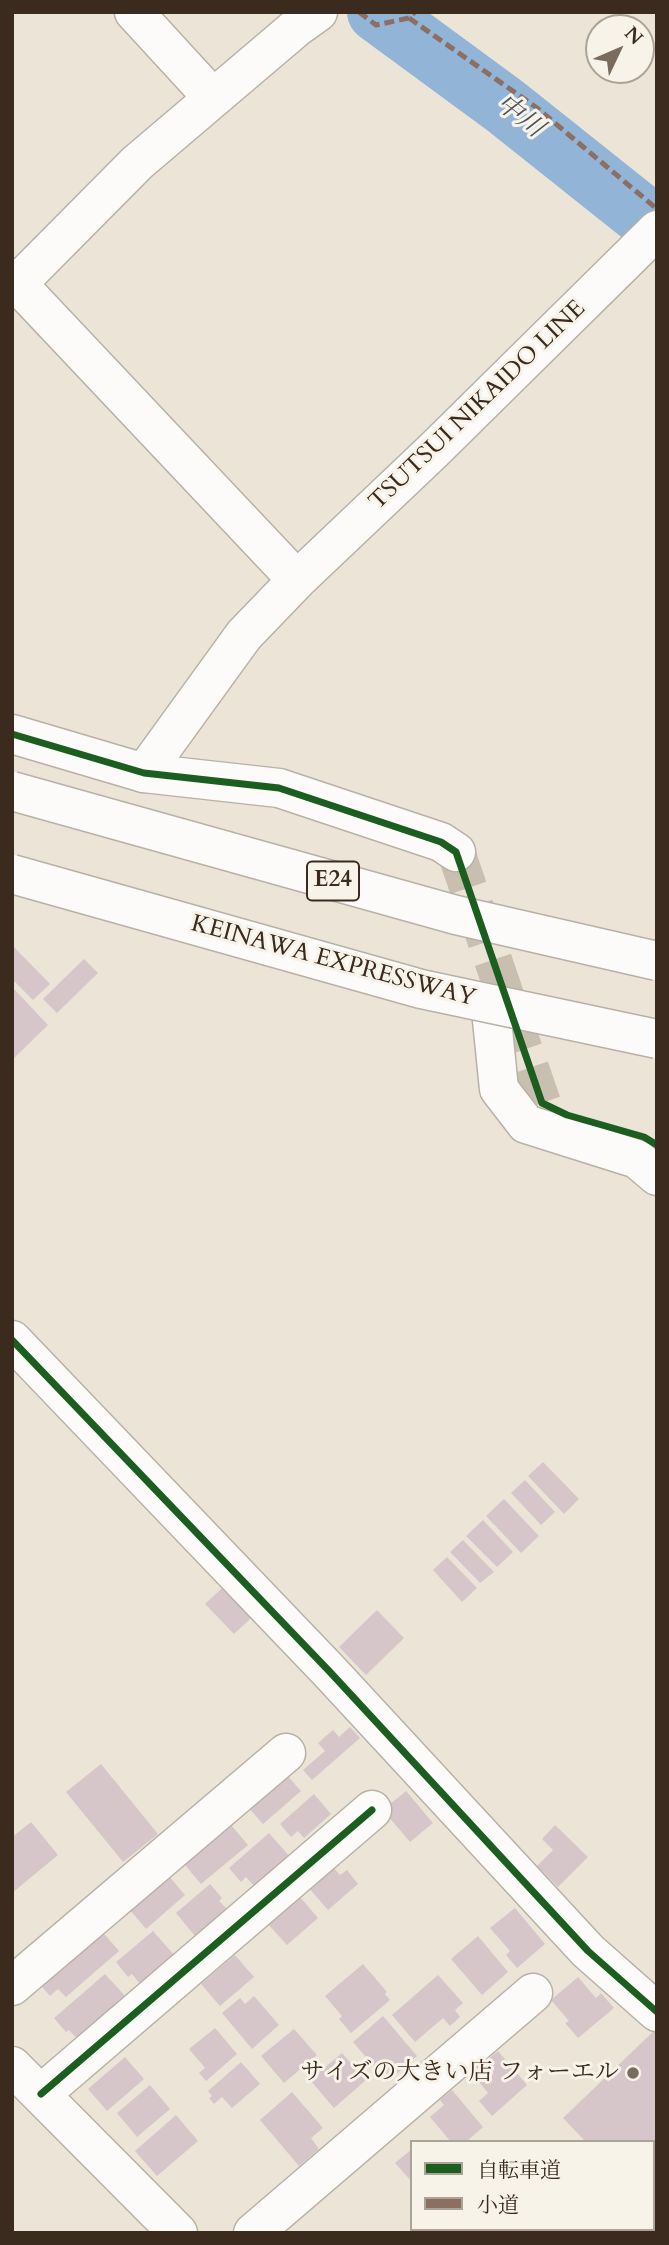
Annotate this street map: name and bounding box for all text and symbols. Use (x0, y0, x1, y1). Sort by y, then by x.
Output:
north arrow (585, 14, 655, 84)
text: N (619, 21, 649, 51)
water label: 中川 (489, 89, 549, 145)
street label: TSUTSUI NIKAIDO LINE (364, 295, 592, 517)
road number: E24 (307, 862, 359, 900)
street label: KEINAWA EXPRESSWAY (188, 910, 478, 1014)
place label: サイズの大きい店 フォーエル (301, 2059, 619, 2087)
marker: サイズの大きい店 フォーエル (625, 2065, 641, 2081)
legend (410, 2140, 655, 2231)
text: 自転車道 (477, 2156, 561, 2185)
text: 小道 (477, 2191, 519, 2220)

